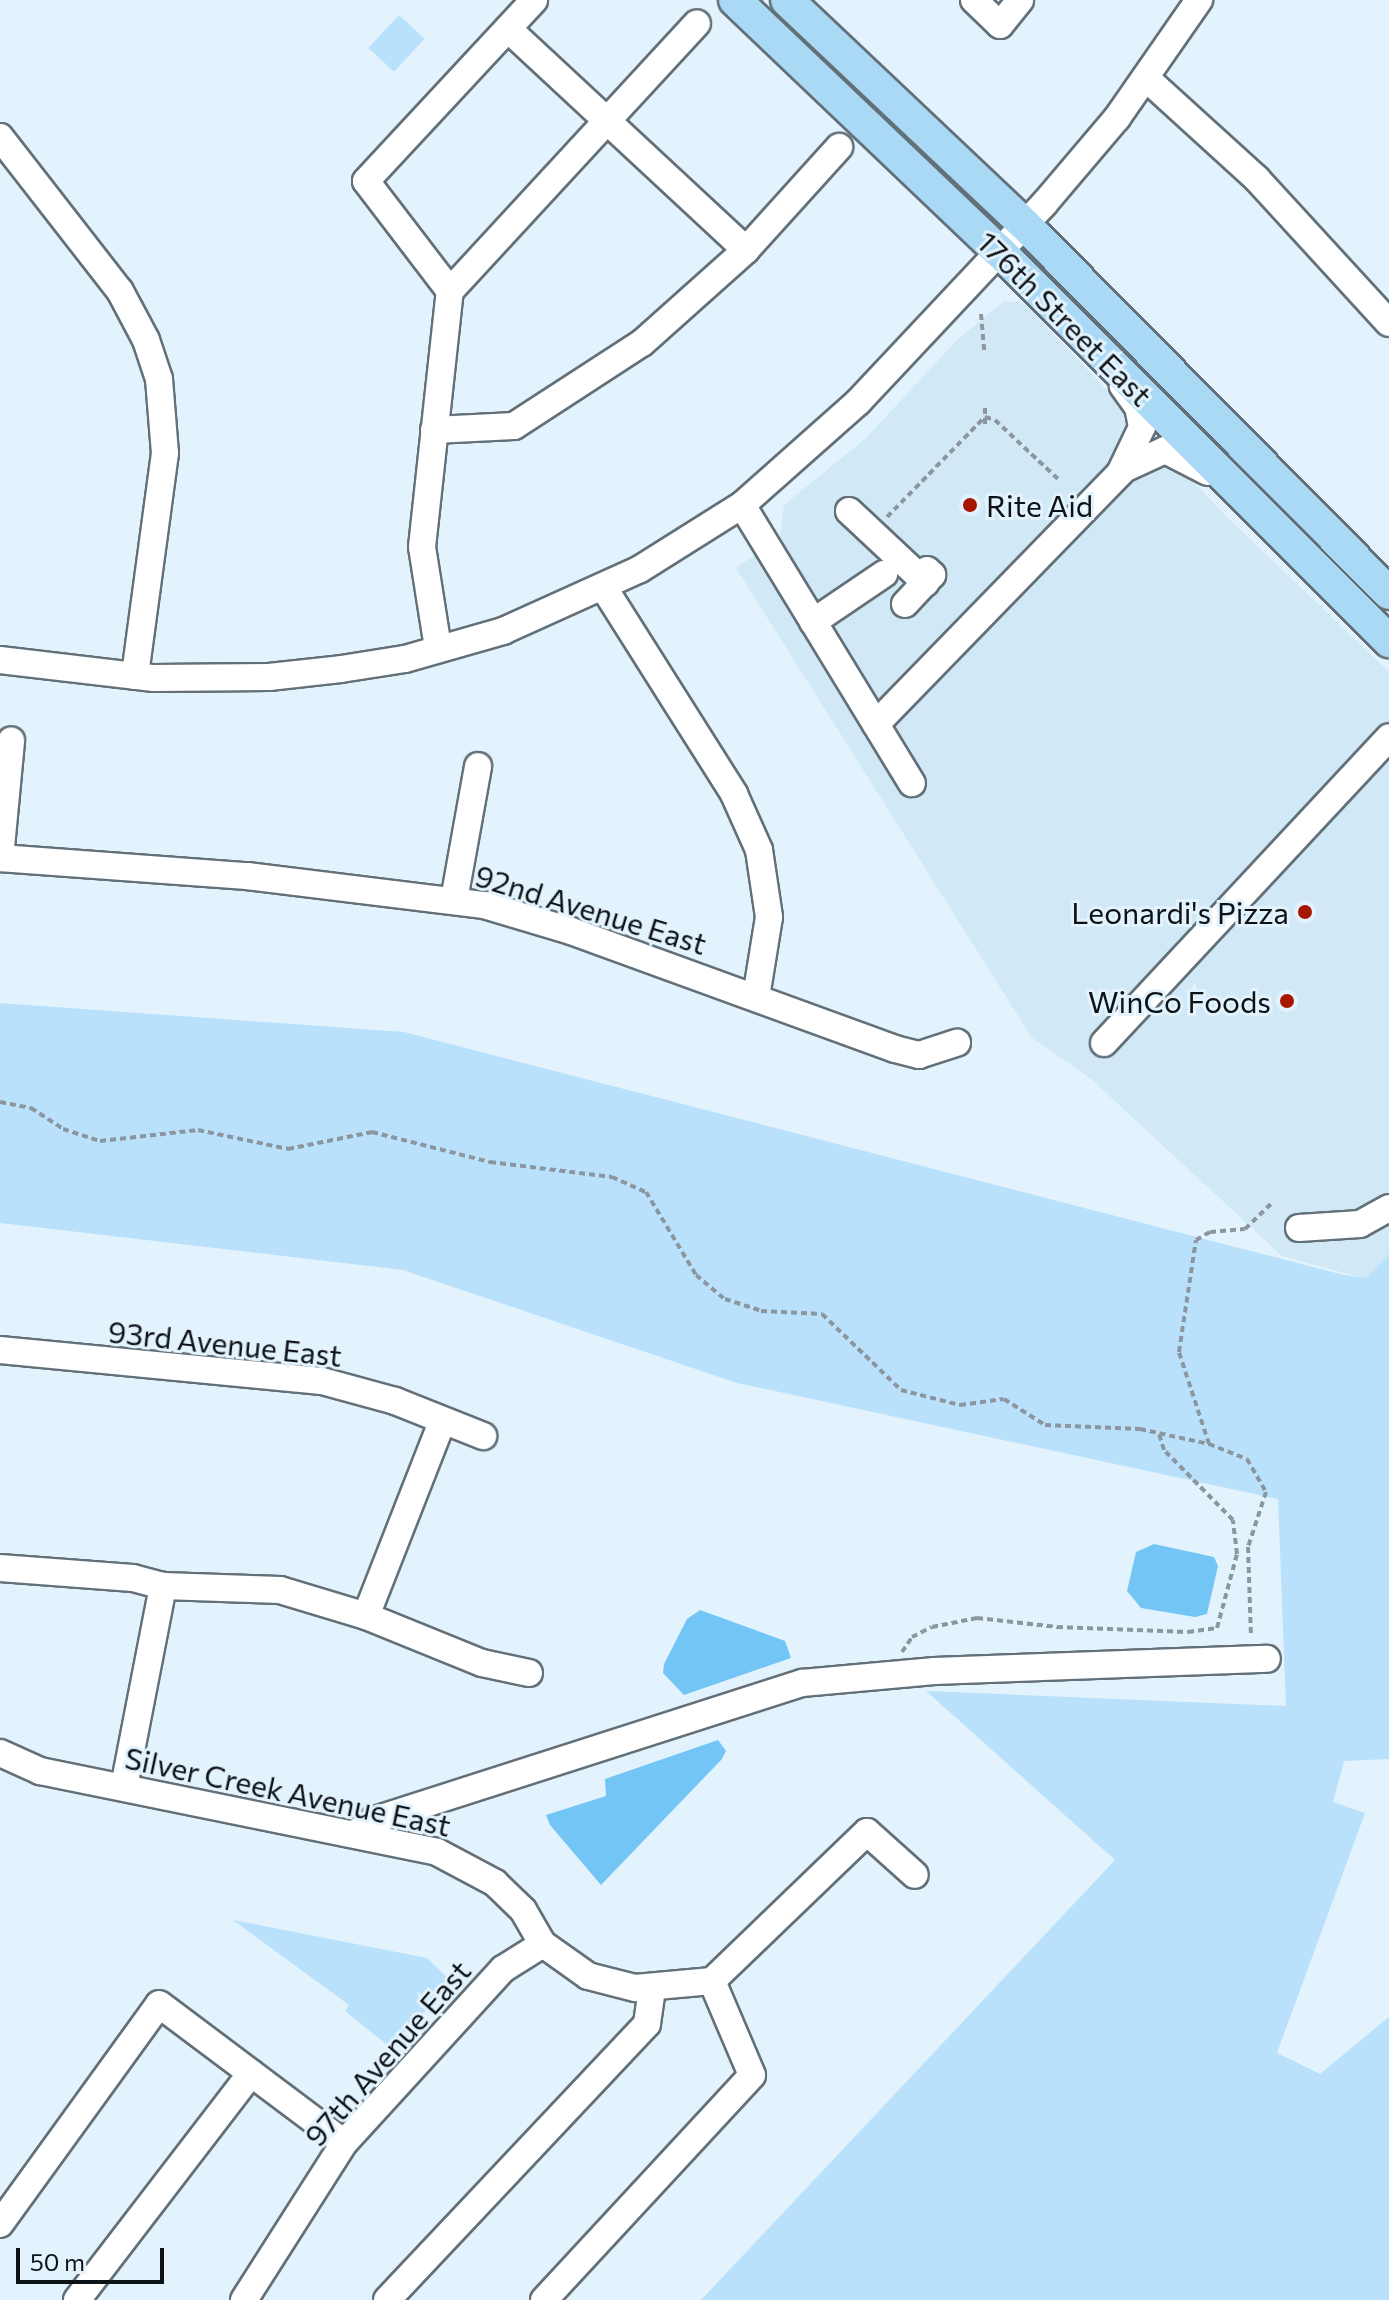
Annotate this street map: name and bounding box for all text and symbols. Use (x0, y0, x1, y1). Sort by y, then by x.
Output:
street label: 176th Street East (970, 223, 1160, 413)
place label: Rite Aid (986, 487, 1093, 523)
marker: Rite Aid (961, 496, 979, 514)
street label: 92nd Avenue East (471, 857, 711, 961)
place label: Leonardi's Pizza (1071, 894, 1289, 930)
marker: Leonardi's Pizza (1296, 903, 1314, 921)
place label: WinCo Foods (1088, 983, 1271, 1019)
marker: WinCo Foods (1278, 992, 1296, 1010)
street label: 93rd Avenue East (106, 1313, 344, 1373)
street label: Silver Creek Avenue East (122, 1739, 454, 1843)
street label: 97th Avenue East (297, 1953, 477, 2153)
scale bar (20, 2232, 168, 2282)
text: 50 m (30, 2247, 85, 2276)

